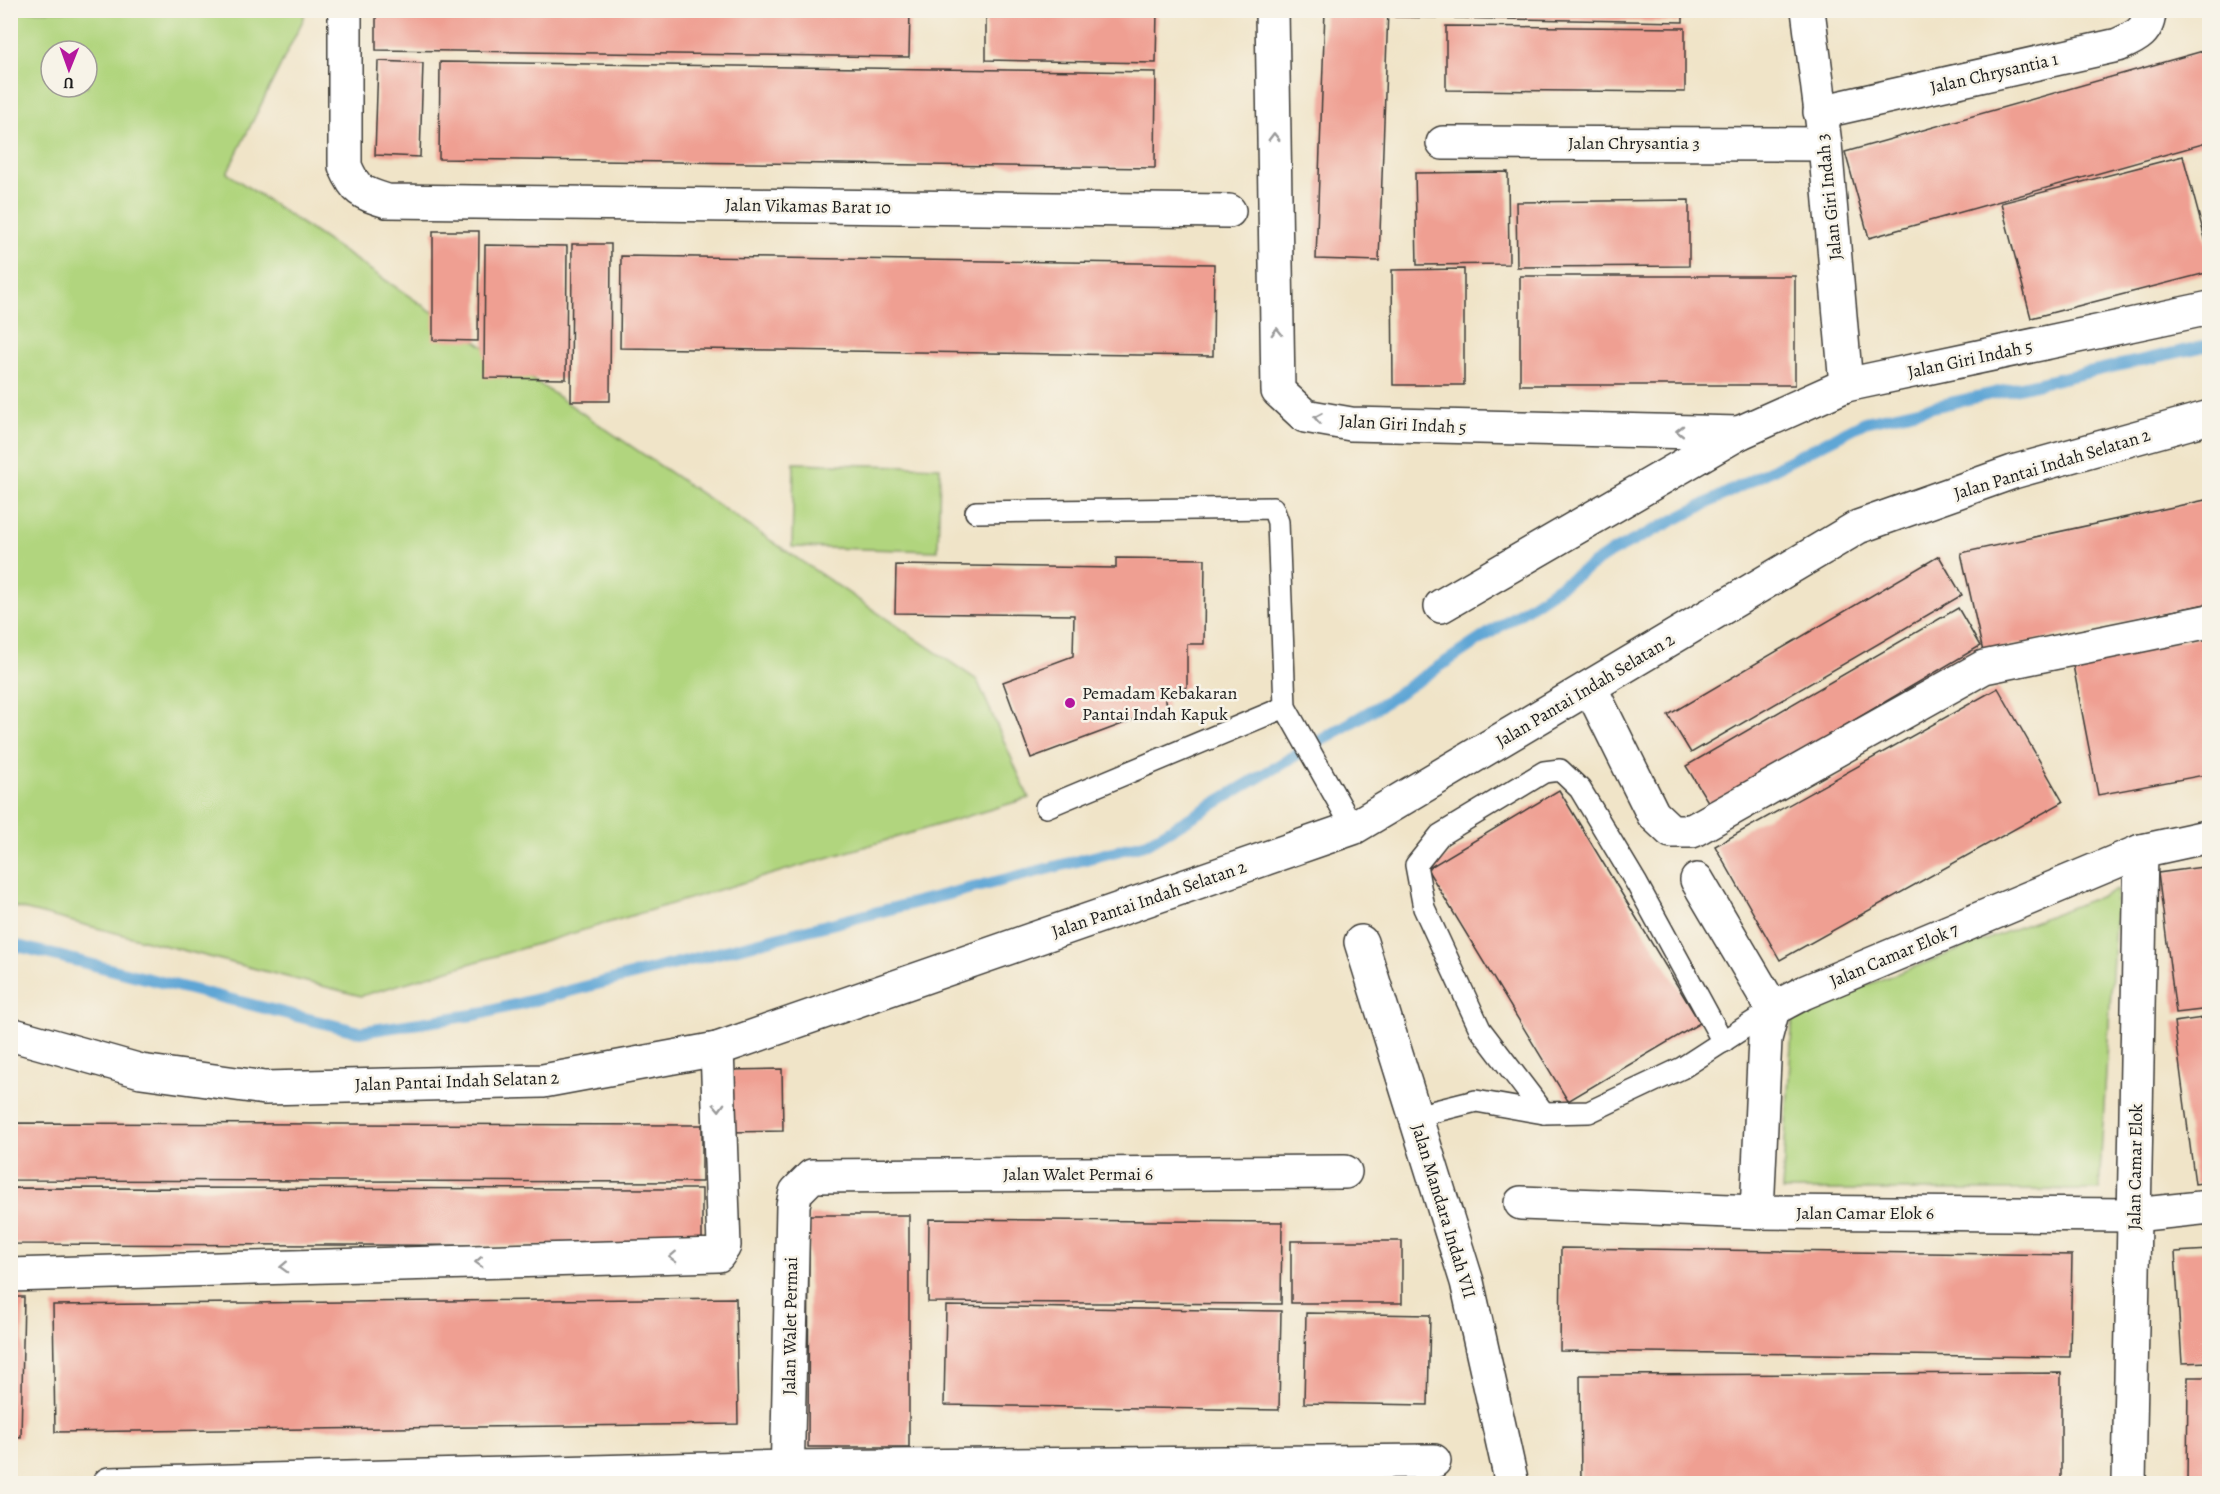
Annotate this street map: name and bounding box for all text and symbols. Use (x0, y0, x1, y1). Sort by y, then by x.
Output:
north arrow (39, 39, 99, 99)
street label: Jalan Chrysantia 1 (1928, 47, 2060, 99)
text: U (63, 72, 74, 94)
street label: Jalan Chrysantia 3 (1568, 131, 1700, 155)
one-way arrow (1268, 133, 1280, 142)
street label: Jalan Giri Indah 3 (1810, 133, 1848, 261)
street label: Jalan Vikamas Barat 10 (725, 193, 891, 219)
one-way arrow (1271, 328, 1283, 337)
street label: Jalan Giri Indah 5 (1905, 334, 2035, 384)
street label: Jalan Giri Indah 5 (1339, 409, 1467, 439)
one-way arrow (1313, 412, 1323, 425)
street label: Jalan Pantai Indah Selatan 2 (1951, 423, 2154, 505)
one-way arrow (1676, 425, 1685, 438)
street label: Jalan Pantai Indah Selatan 2 (1491, 627, 1679, 753)
place label: Pemadam Kebakaran Pantai Indah Kapuk (1082, 681, 1238, 726)
marker: Pemadam Kebakaran Pantai Indah Kapuk (1063, 696, 1077, 710)
street label: Jalan Pantai Indah Selatan 2 (1048, 854, 1250, 944)
street label: Jalan Camar Elok 7 (1826, 917, 1962, 993)
street label: Jalan Pantai Indah Selatan 2 (354, 1065, 560, 1097)
one-way arrow (712, 1103, 725, 1112)
street label: Jalan Camar Elok (2122, 1104, 2148, 1230)
street label: Jalan Mandara Indah VII (1406, 1121, 1482, 1301)
street label: Jalan Walet Permai 6 (1003, 1162, 1153, 1186)
street label: Jalan Camar Elok 6 (1796, 1201, 1934, 1225)
one-way arrow (669, 1250, 678, 1263)
one-way arrow (474, 1256, 483, 1268)
street label: Jalan Walet Permai (777, 1257, 803, 1395)
one-way arrow (279, 1261, 288, 1273)

